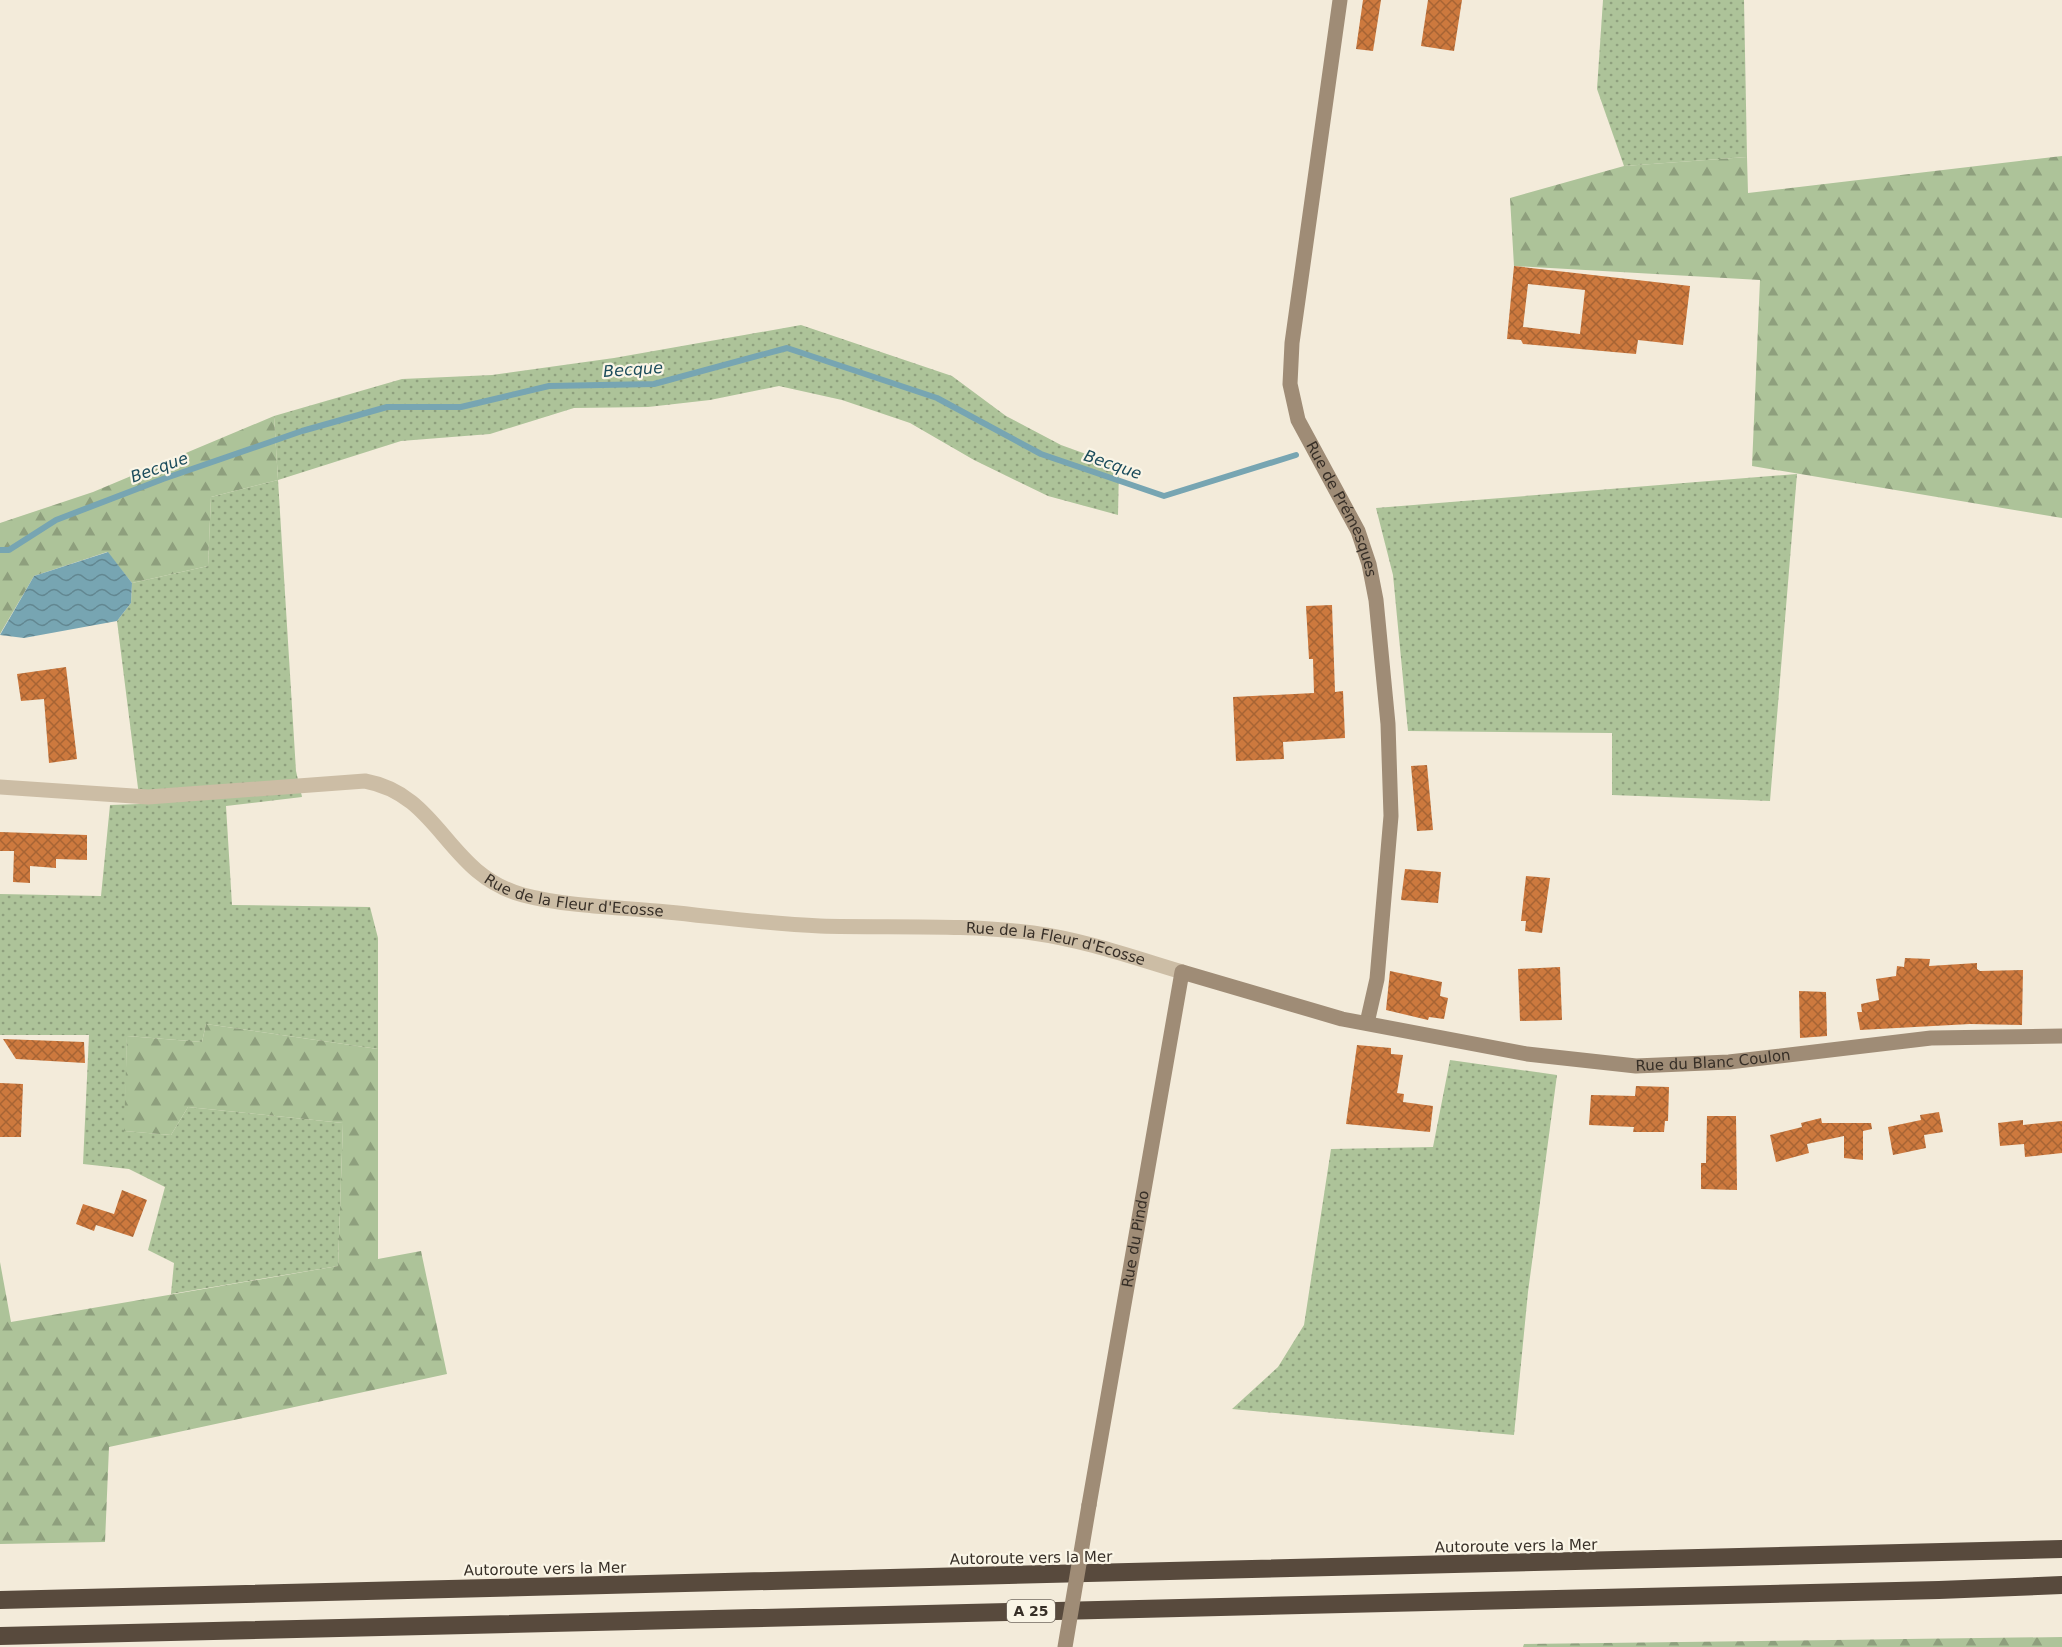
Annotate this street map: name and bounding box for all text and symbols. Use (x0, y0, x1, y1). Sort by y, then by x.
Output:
water label: Becque (603, 358, 664, 381)
street label: Rue de Prémesques (1302, 438, 1380, 579)
water label: Becque (1081, 446, 1144, 483)
water label: Becque (128, 448, 191, 487)
street label: Rue de la Fleur d'Ecosse (481, 870, 664, 921)
street label: Rue de la Fleur d'Ecosse (965, 919, 1148, 969)
street label: Rue du Blanc Coulon (1635, 1046, 1791, 1075)
street label: Rue du Pindo (1118, 1189, 1153, 1289)
street label: Autoroute vers la Mer (1435, 1536, 1598, 1556)
street label: Autoroute vers la Mer (950, 1548, 1113, 1568)
street label: Autoroute vers la Mer (464, 1559, 627, 1579)
road number: A 25 (1007, 1600, 1055, 1622)

